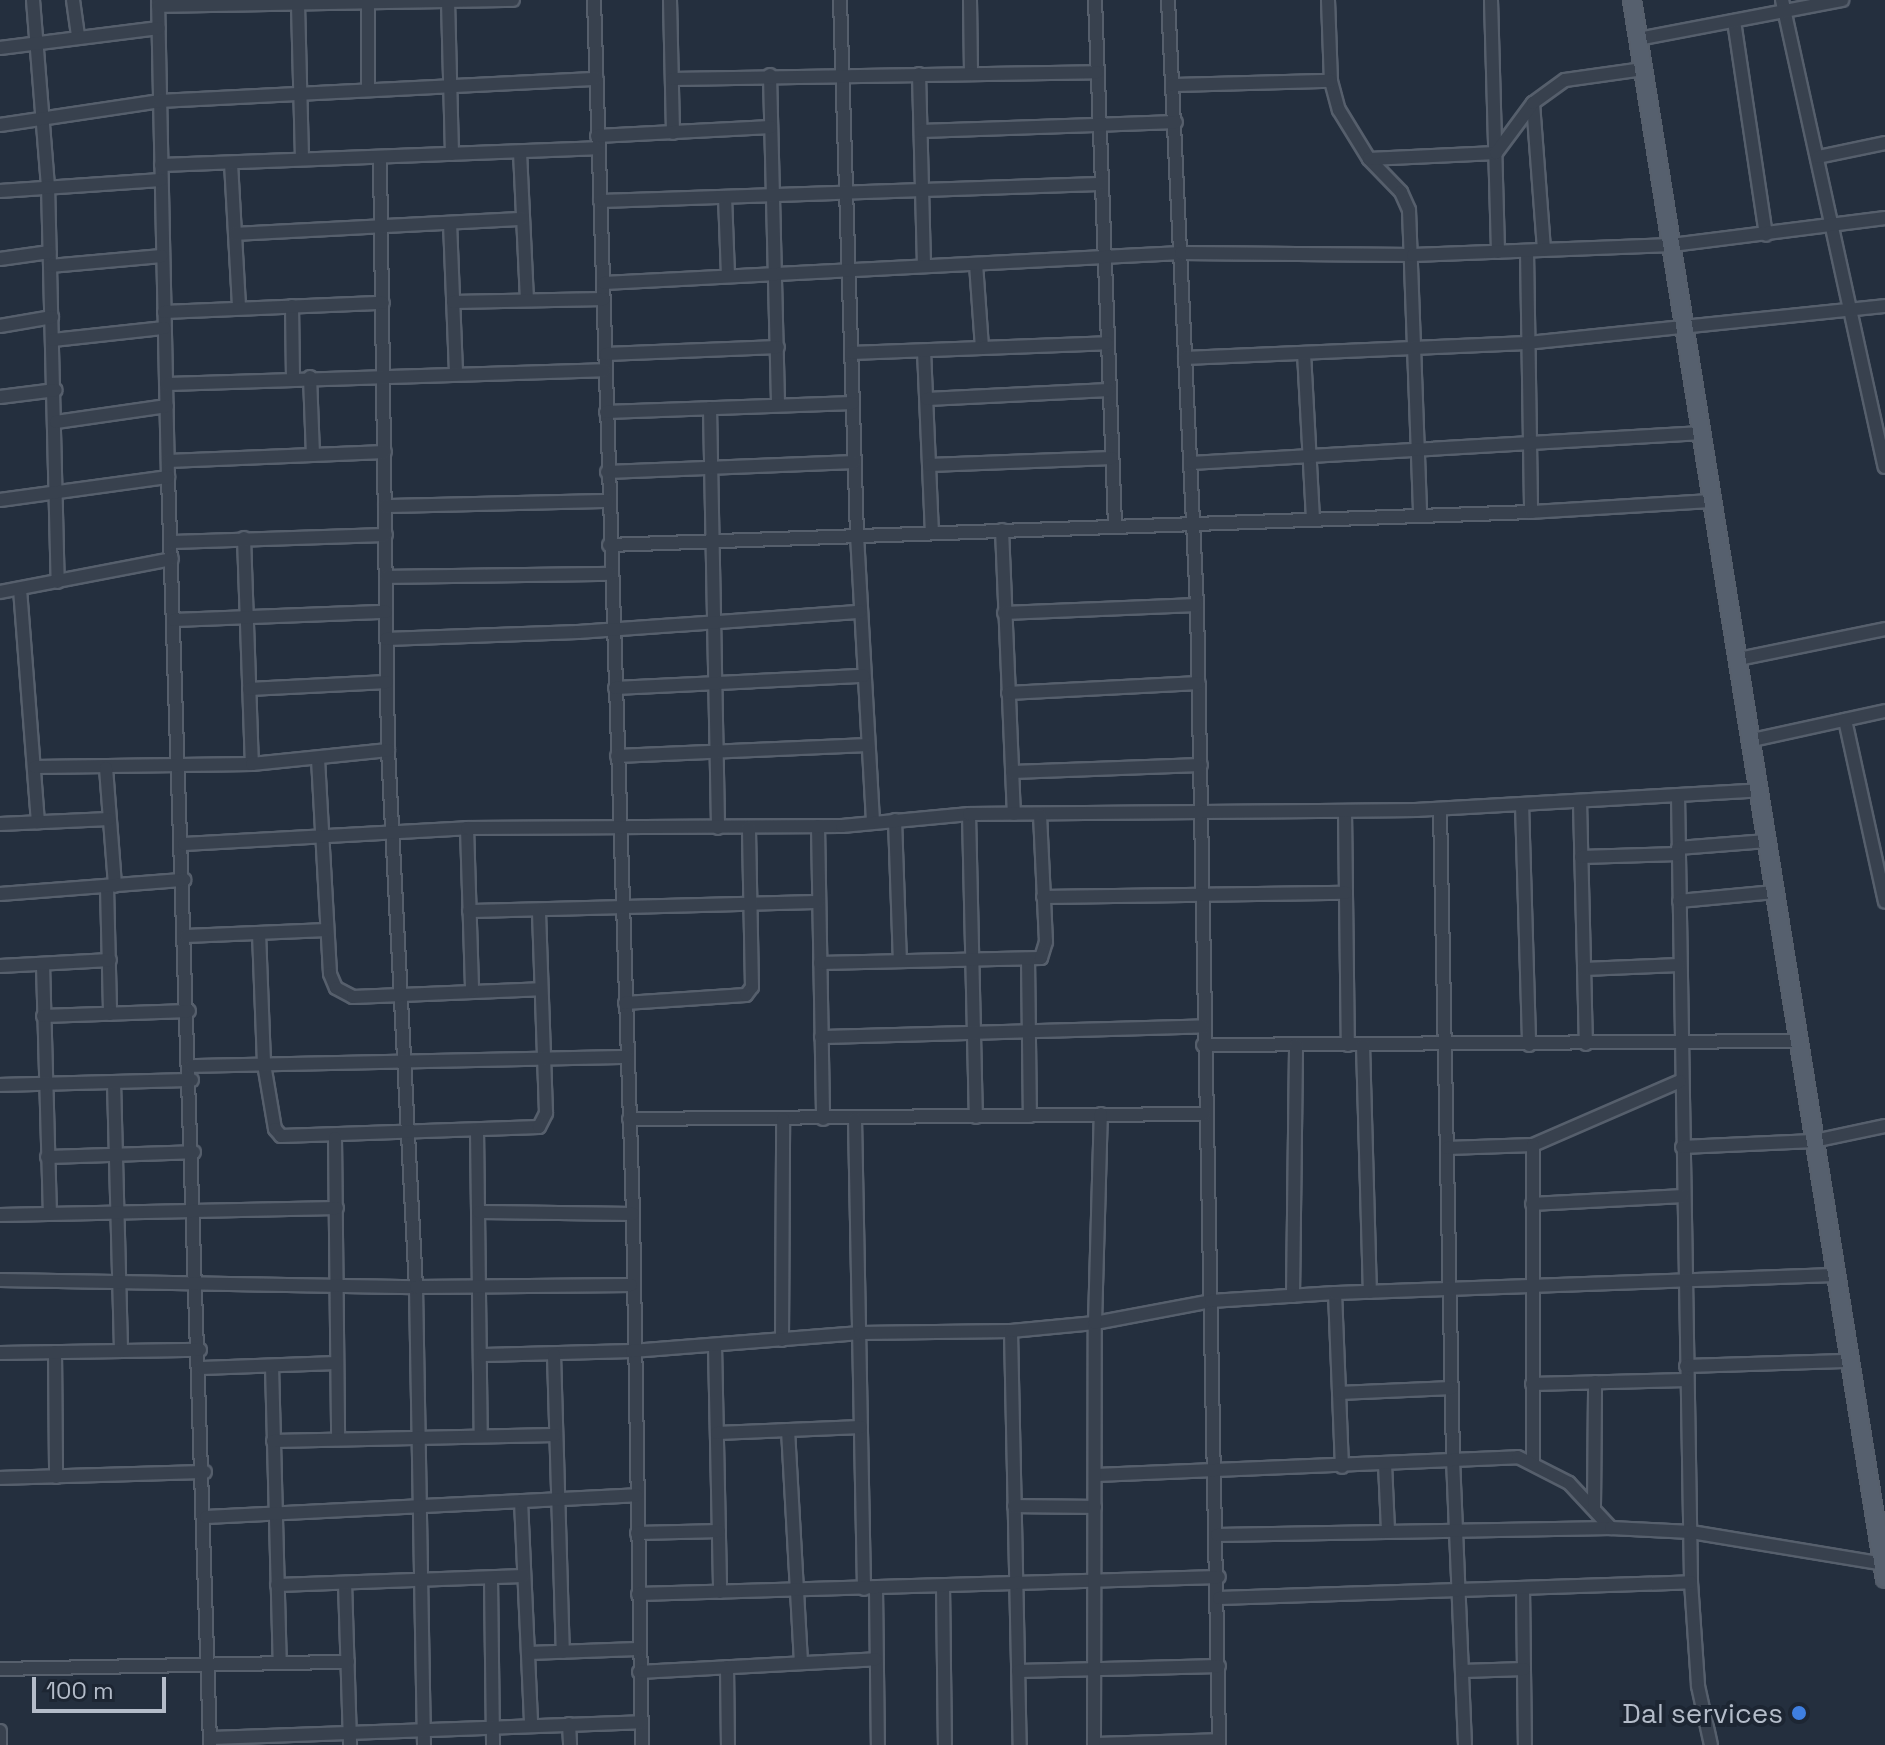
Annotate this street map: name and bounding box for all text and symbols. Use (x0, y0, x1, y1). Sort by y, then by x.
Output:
scale bar (36, 1661, 170, 1711)
text: 100 m (46, 1675, 114, 1706)
place label: Dal services (1622, 1696, 1783, 1730)
marker: Dal services (1790, 1704, 1808, 1722)

